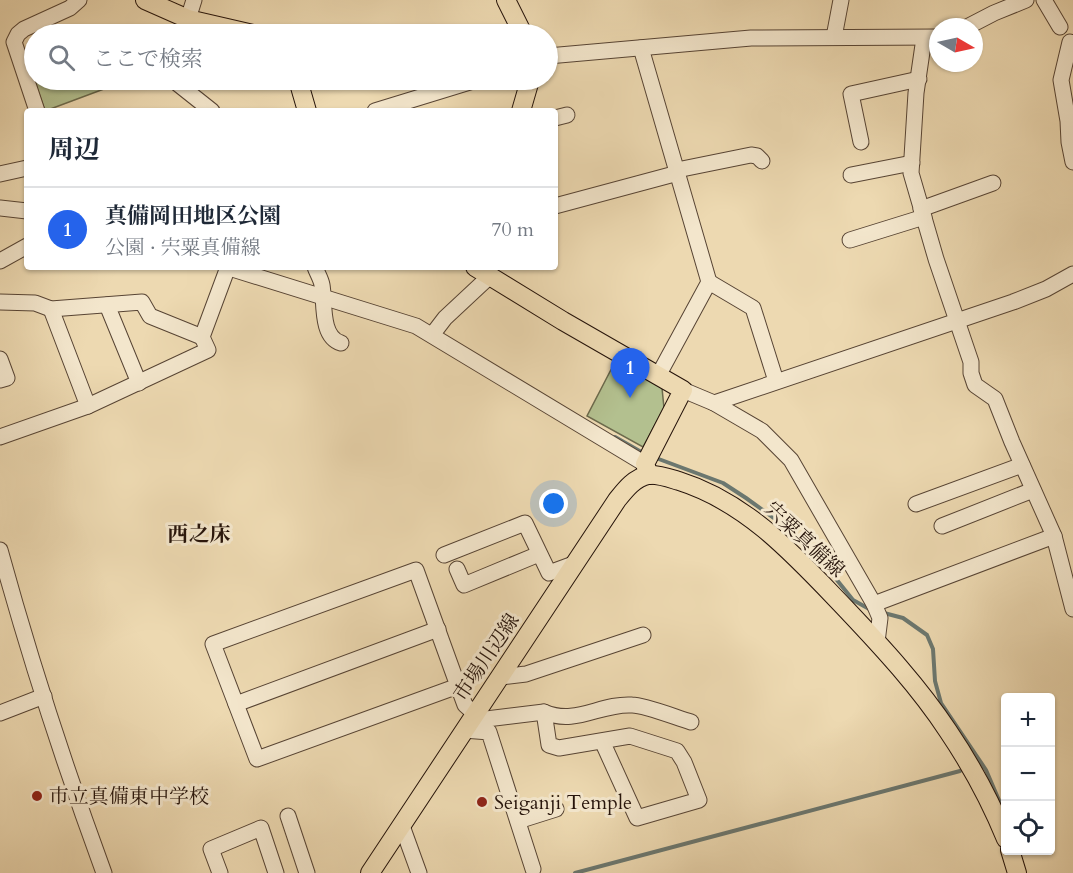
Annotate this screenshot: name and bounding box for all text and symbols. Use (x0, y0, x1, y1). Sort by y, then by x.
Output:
north arrow (929, 18, 983, 72)
search box (24, 24, 558, 90)
icon: search (45, 41, 78, 74)
text: ここで検索 (93, 44, 203, 74)
text: 周辺 (48, 132, 100, 167)
text: 真備岡田地区公園 (105, 201, 281, 231)
text: 1 (62, 216, 73, 243)
text: 70 m (491, 216, 534, 243)
text: 公園 · 宍粟真備線 (105, 234, 261, 261)
pin: 1 (610, 348, 650, 398)
your location (539, 489, 568, 518)
street label: 宍粟真備線 (759, 495, 850, 583)
district label: 西之床 (168, 520, 231, 549)
street label: 市場川辺線 (447, 608, 526, 706)
map controls (1001, 693, 1055, 855)
button: + (1001, 693, 1055, 747)
button: − (1001, 747, 1055, 801)
place label: 市立真備東中学校 (49, 783, 209, 810)
marker: 市立真備東中学校 (30, 789, 44, 803)
place label: Seiganji Temple (494, 789, 632, 816)
marker: Seiganji Temple (475, 795, 489, 809)
button: locate (1001, 801, 1055, 855)

